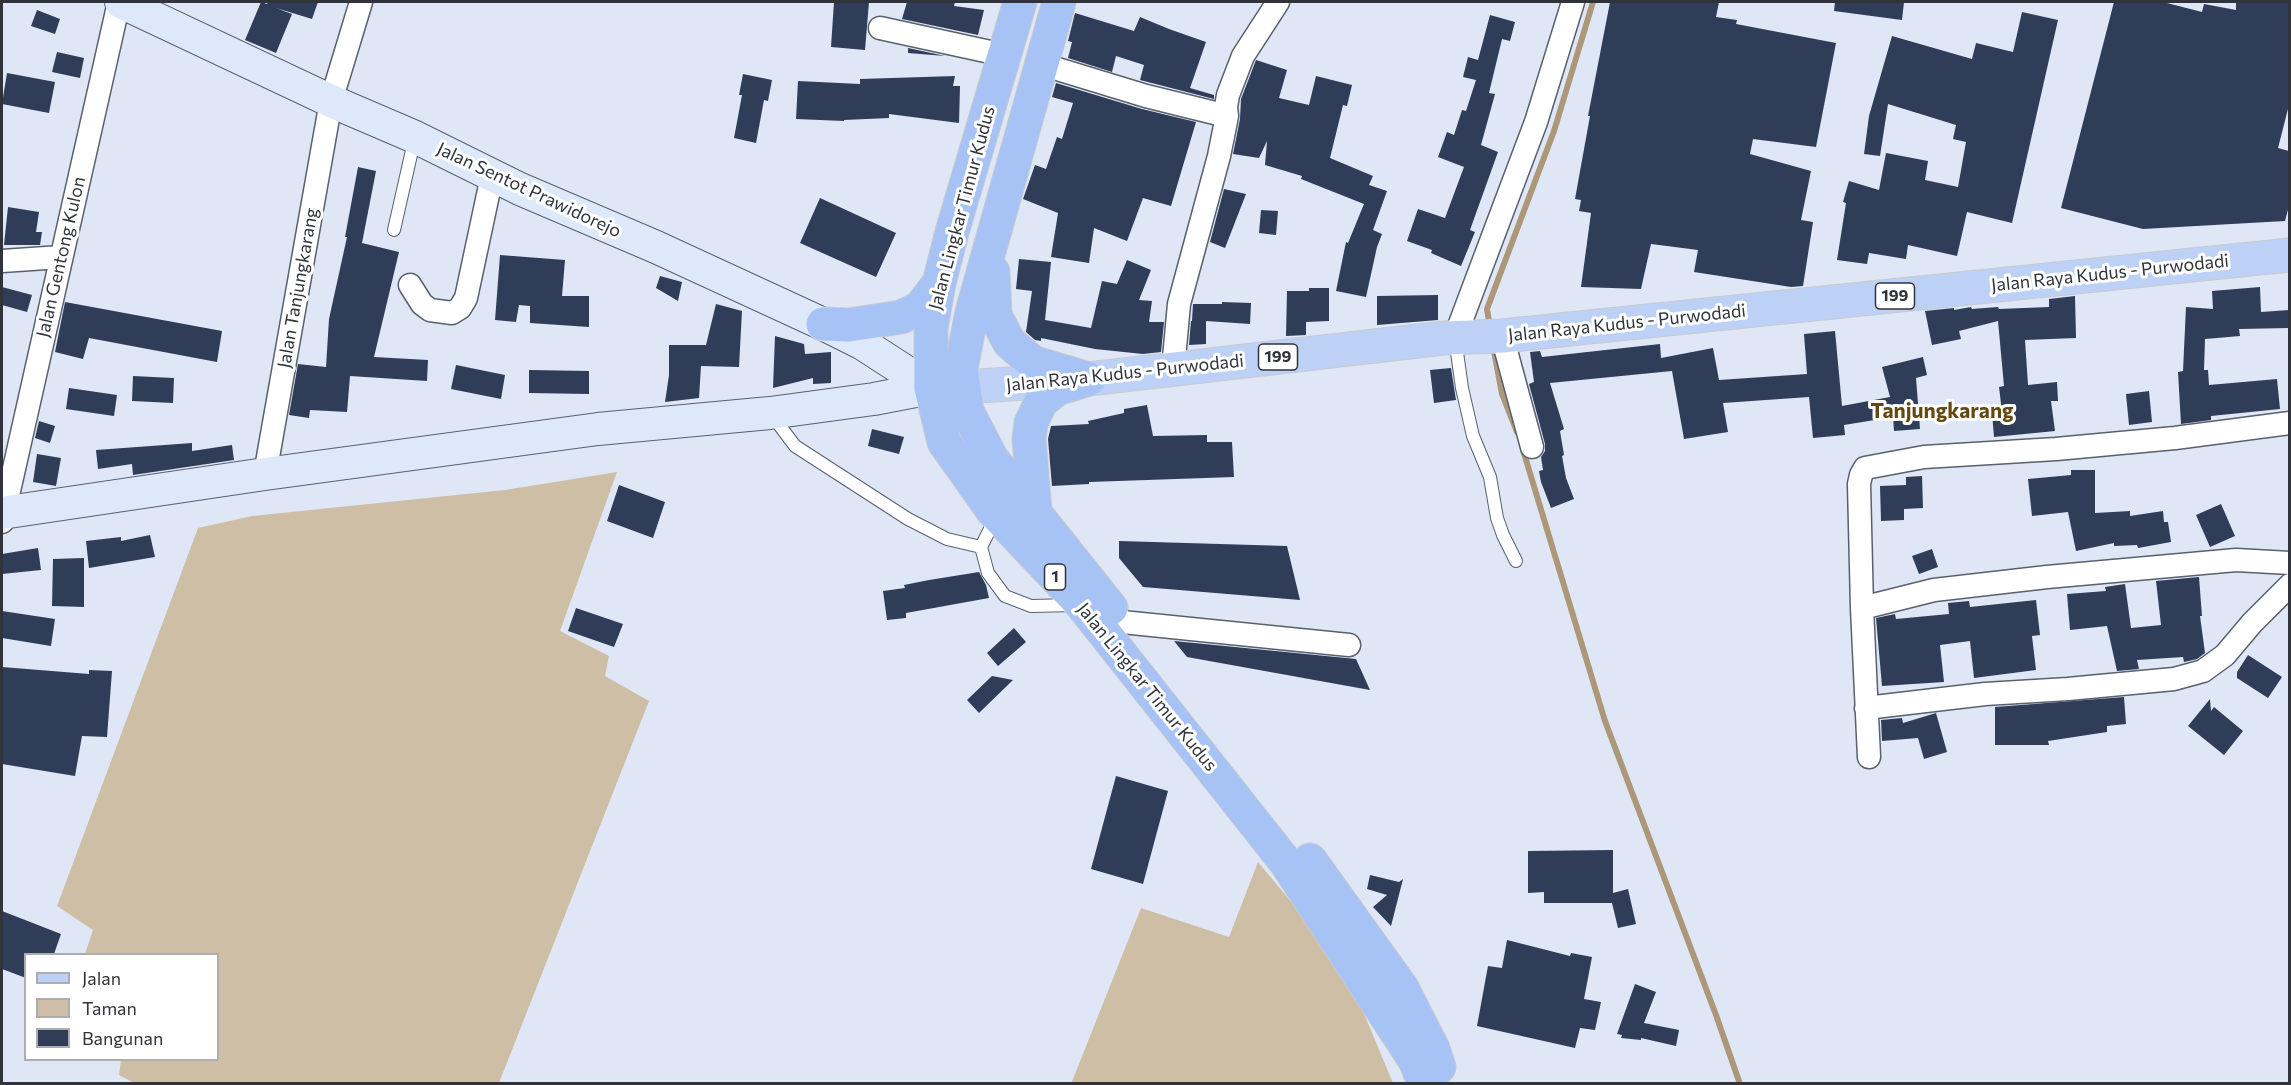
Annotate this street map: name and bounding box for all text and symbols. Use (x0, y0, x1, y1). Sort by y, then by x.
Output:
street label: Jalan Lingkar Timur Kudus (924, 104, 1000, 312)
street label: Jalan Sentot Prawidorejo (433, 138, 625, 242)
street label: Jalan Gentong Kulon (32, 174, 90, 340)
street label: Jalan Tanjungkarang (273, 206, 323, 370)
street label: Jalan Raya Kudus - Purwodadi (1990, 250, 2230, 296)
road number: 199 (1876, 283, 1914, 309)
street label: Jalan Raya Kudus - Purwodadi (1507, 300, 1747, 346)
road number: 199 (1258, 344, 1298, 370)
street label: Jalan Raya Kudus - Purwodadi (1005, 350, 1245, 396)
district label: Tanjungkarang (1870, 398, 2014, 424)
road number: 1 (1044, 564, 1066, 590)
street label: Jalan Lingkar Timur Kudus (1072, 598, 1222, 776)
legend (24, 953, 219, 1061)
text: Jalan (82, 967, 121, 989)
text: Taman (82, 997, 137, 1019)
text: Bangunan (82, 1027, 163, 1049)

